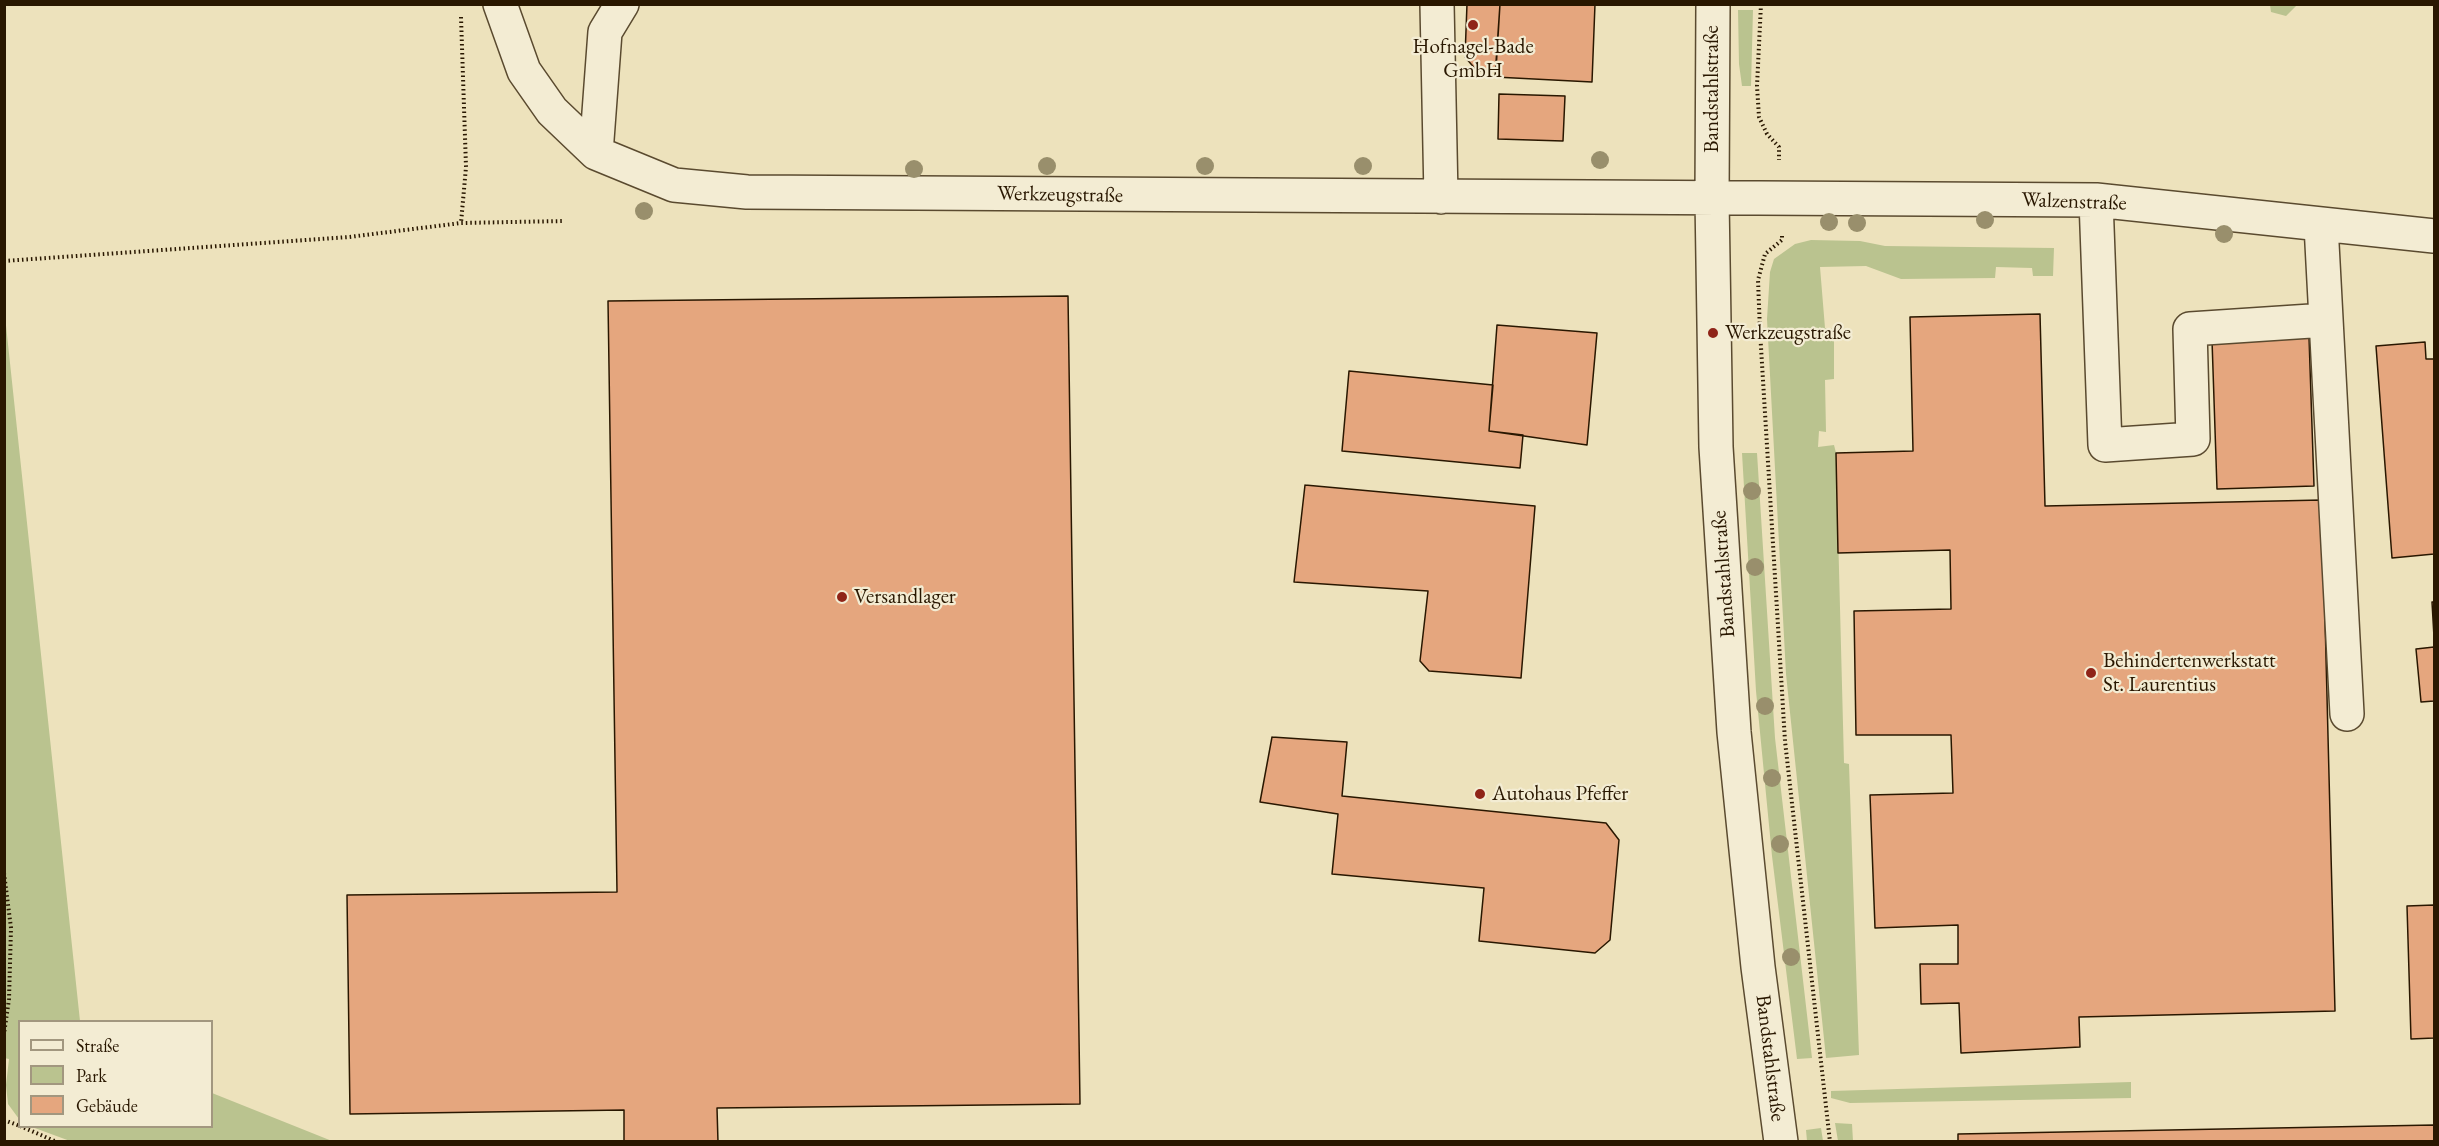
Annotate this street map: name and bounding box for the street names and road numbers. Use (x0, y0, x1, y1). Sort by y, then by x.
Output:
street label: Bandstahlstraße (1699, 25, 1725, 153)
street label: Werkzeugstraße (997, 181, 1123, 209)
street label: Walzenstraße (2021, 188, 2127, 216)
street label: Bandstahlstraße (1707, 509, 1741, 639)
street label: Bandstahlstraße (1750, 993, 1790, 1123)

